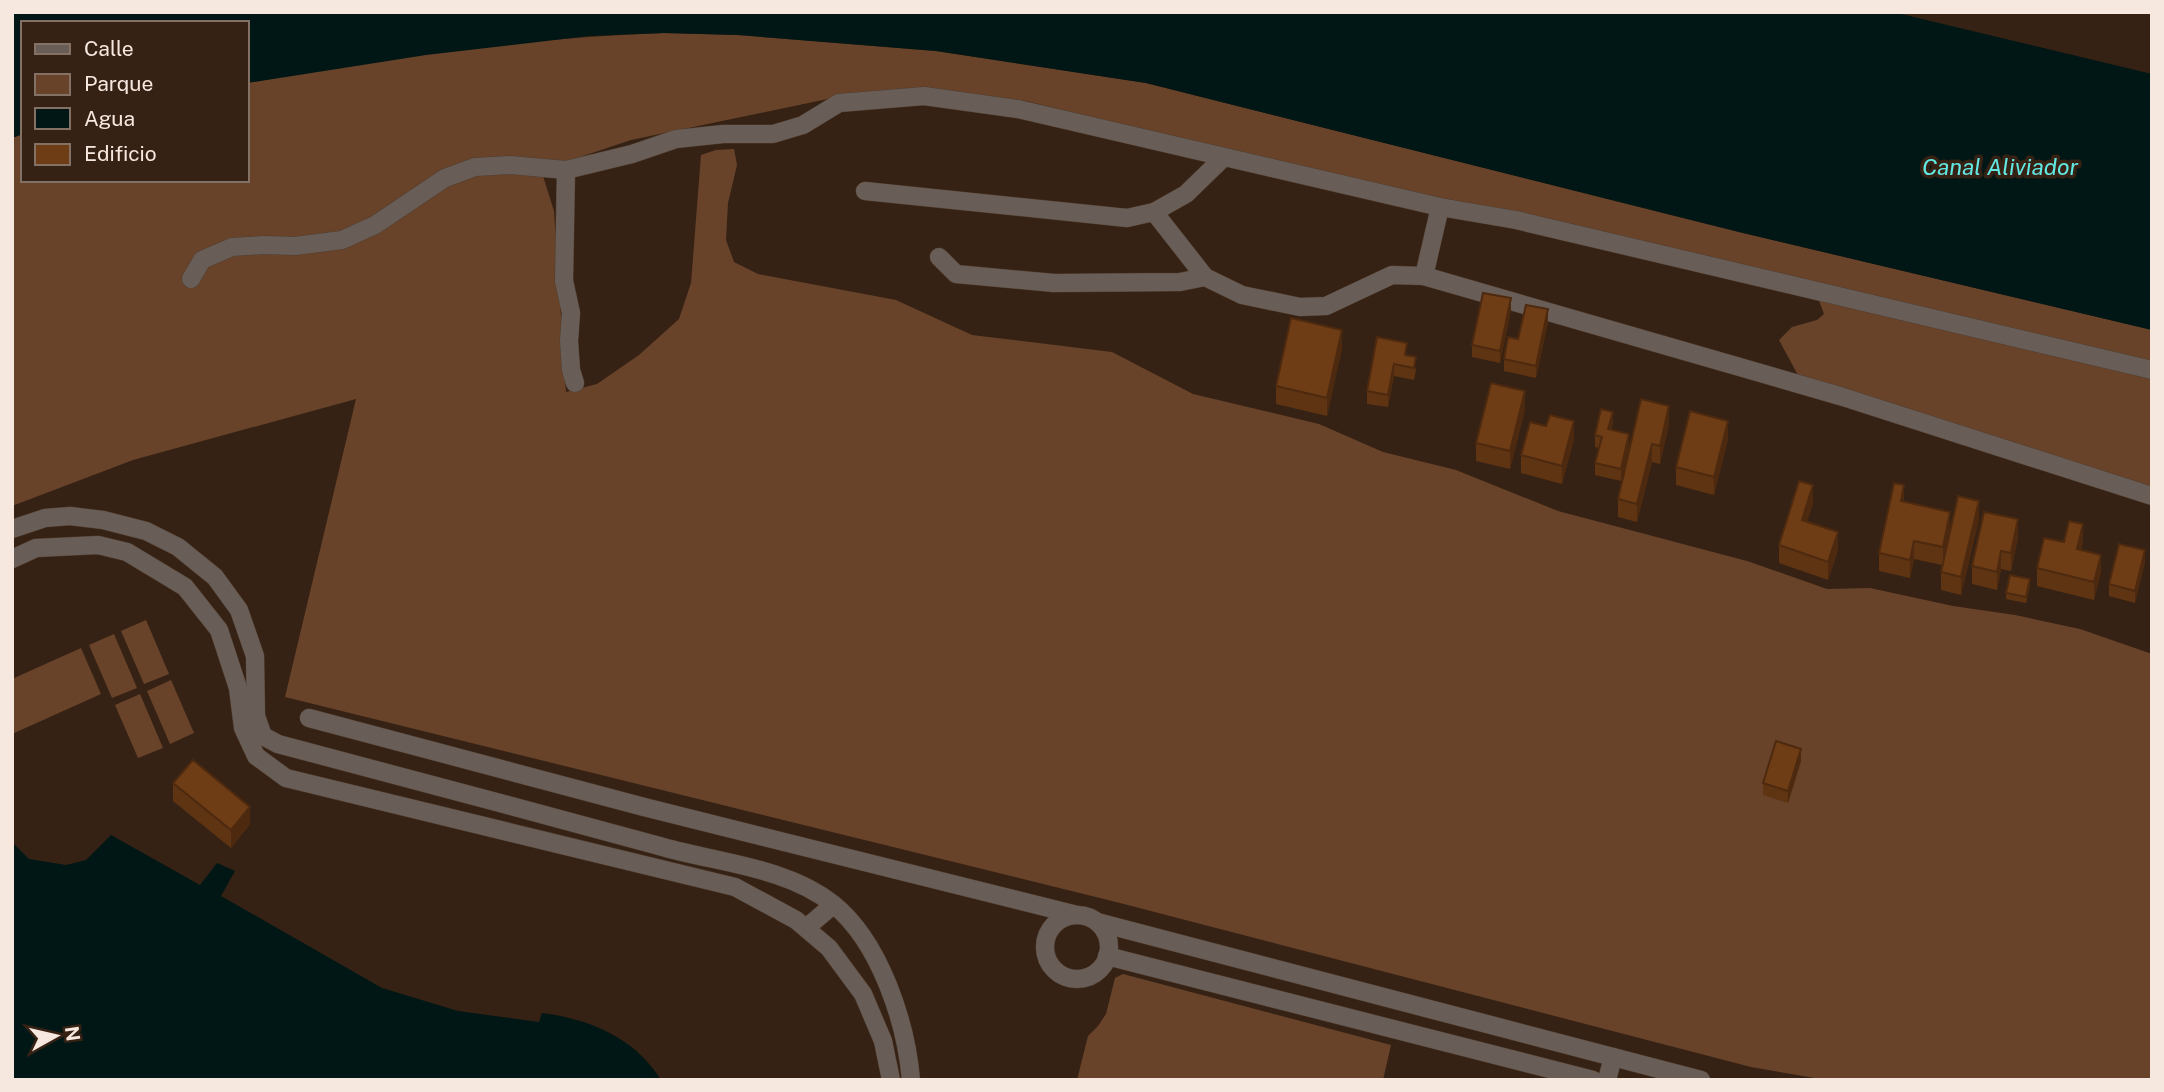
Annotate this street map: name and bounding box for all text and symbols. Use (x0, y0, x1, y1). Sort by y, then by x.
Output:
legend (21, 21, 248, 182)
text: Calle (84, 36, 134, 61)
text: Parque (84, 71, 153, 96)
text: Agua (84, 106, 135, 131)
text: Edificio (84, 141, 157, 166)
water label: Canal Aliviador (1922, 153, 2078, 180)
north arrow (21, 1001, 91, 1071)
text: N (61, 1025, 85, 1043)

